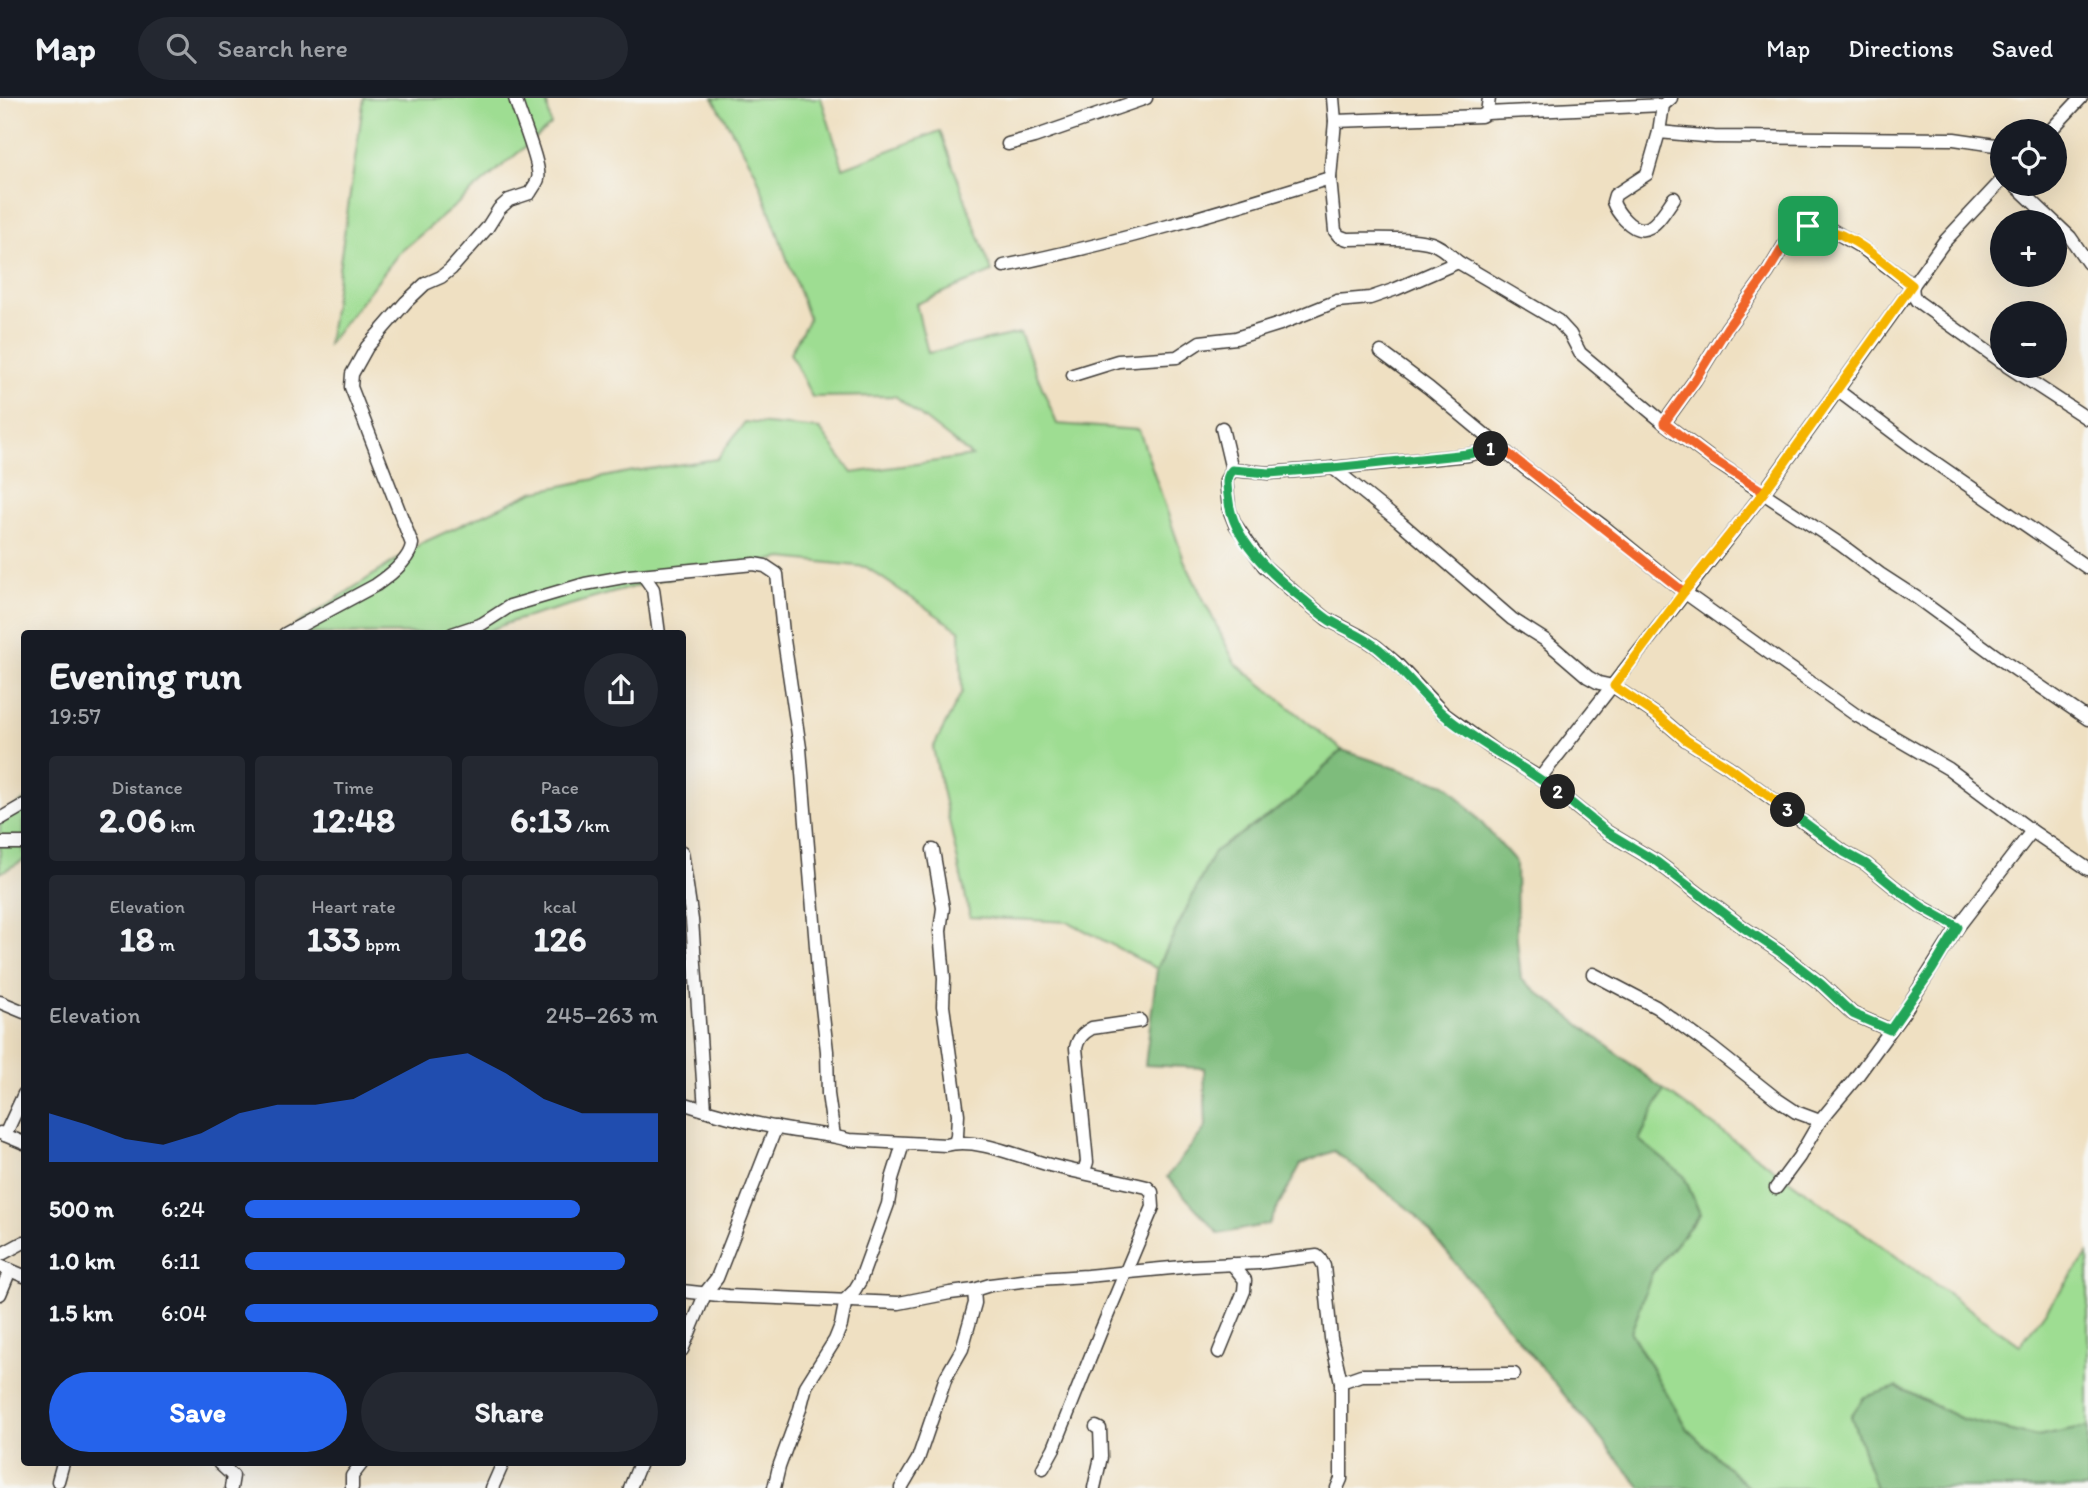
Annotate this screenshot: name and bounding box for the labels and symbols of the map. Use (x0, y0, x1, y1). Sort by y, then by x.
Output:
pin (1778, 196, 1838, 256)
pin: 1 (1474, 432, 1508, 466)
pin: 2 (1540, 774, 1576, 810)
pin: 3 (1770, 792, 1806, 828)

